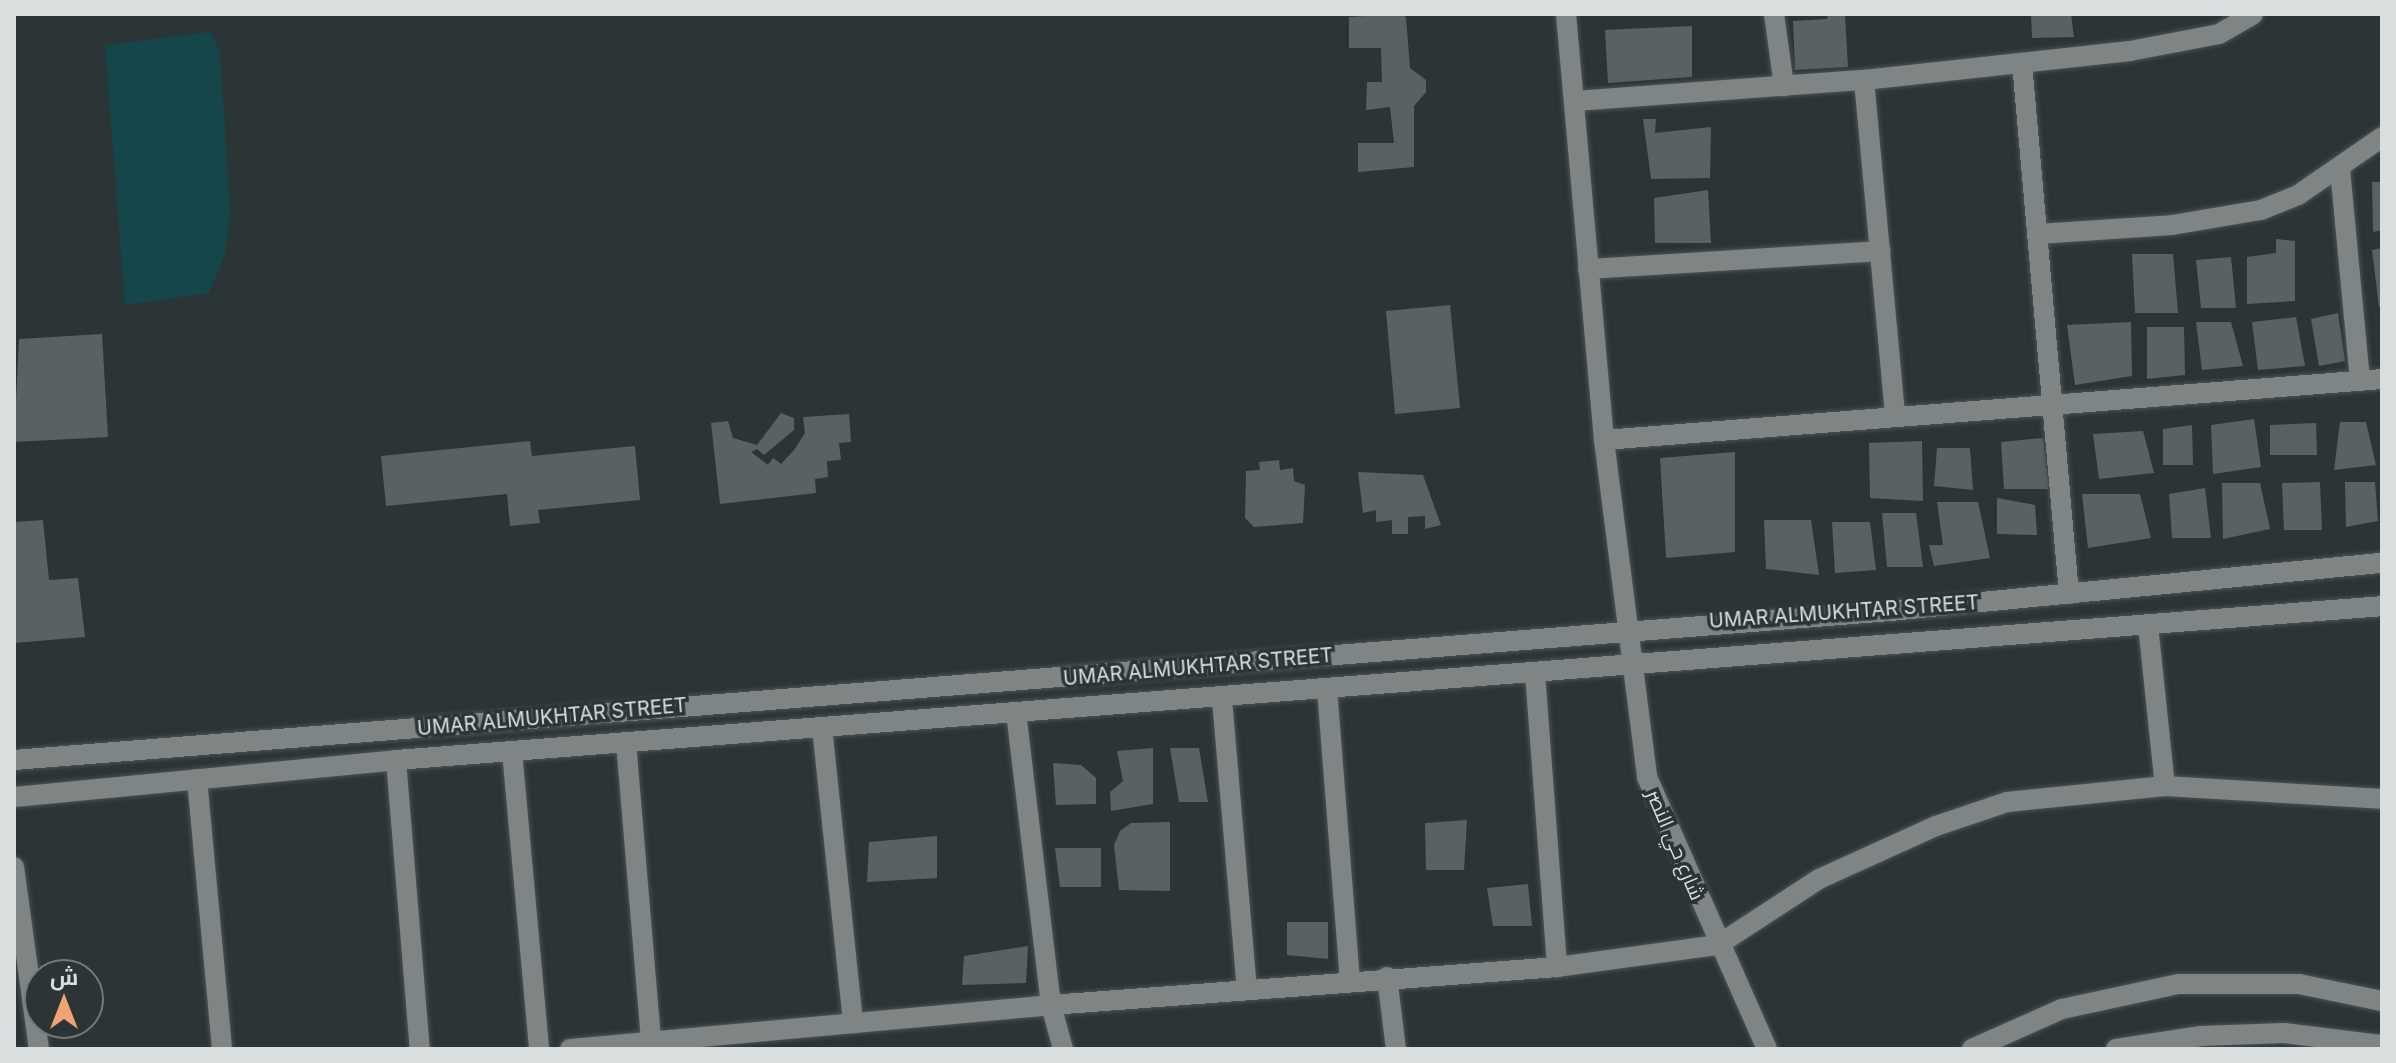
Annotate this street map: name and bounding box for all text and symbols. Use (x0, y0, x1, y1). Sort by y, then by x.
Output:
street label: UMAR ALMUKHTAR STREET (1708, 591, 1980, 633)
street label: UMAR ALMUKHTAR STREET (1062, 643, 1334, 691)
street label: UMAR ALMUKHTAR STREET (416, 693, 688, 741)
street label: شارع حي النصر (1641, 786, 1709, 904)
north arrow (24, 959, 104, 1039)
text: ش (50, 964, 78, 990)

